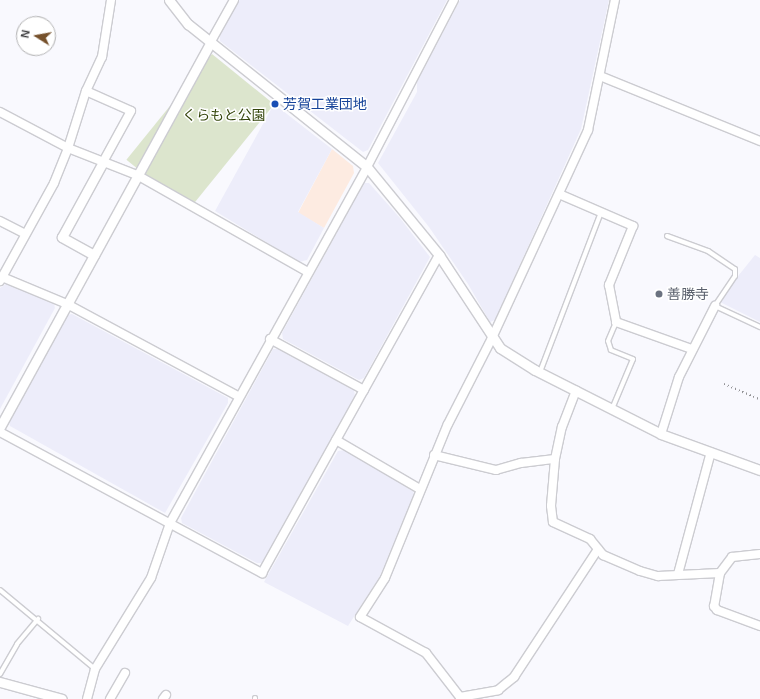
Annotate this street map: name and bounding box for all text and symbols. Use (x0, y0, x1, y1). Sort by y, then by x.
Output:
north arrow (16, 16, 56, 56)
text: N (19, 29, 32, 39)
place label: 芳賀工業団地 (283, 96, 367, 112)
marker: 芳賀工業団地 (270, 99, 280, 109)
park label: くらもと公園 (182, 107, 266, 123)
place label: 善勝寺 (667, 286, 709, 302)
marker: 善勝寺 (654, 289, 664, 299)

